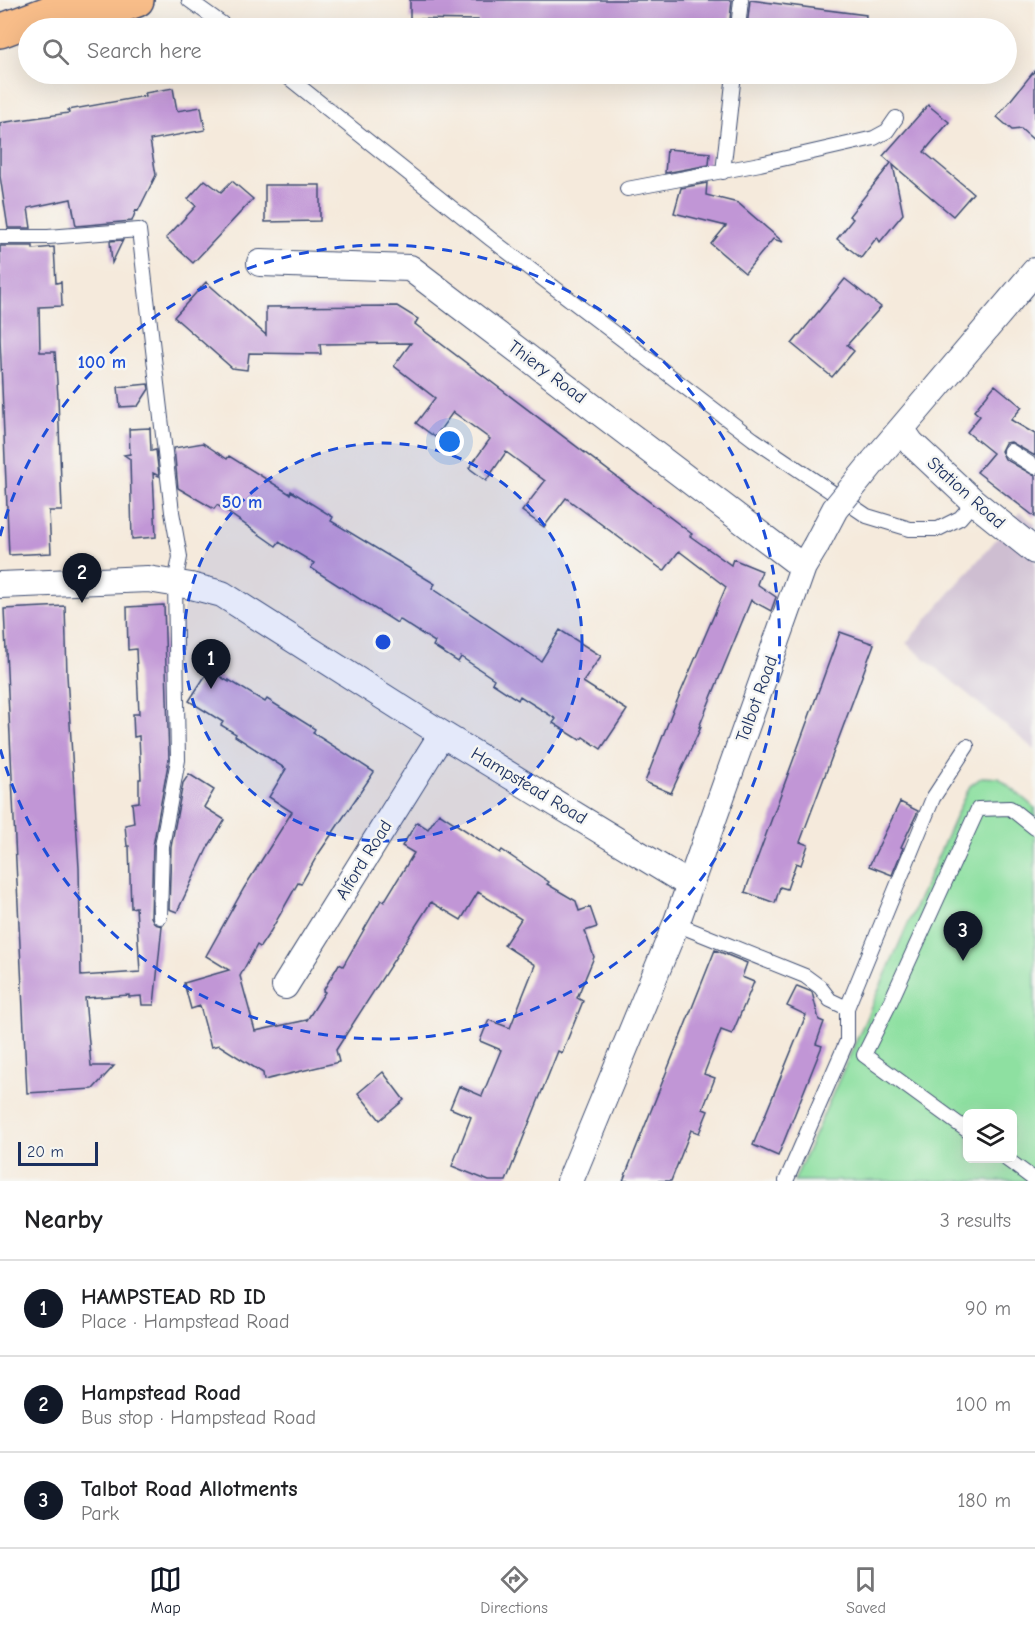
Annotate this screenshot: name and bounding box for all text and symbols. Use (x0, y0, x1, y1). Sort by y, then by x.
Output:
search box (18, 18, 1017, 84)
icon: search (39, 35, 72, 68)
text: Search here (87, 38, 202, 64)
street label: Thiery Road (504, 336, 590, 408)
text: 100 m (78, 352, 126, 373)
your location (435, 427, 464, 456)
street label: Station Road (923, 453, 1009, 533)
text: 50 m (222, 492, 262, 513)
pin: 2 (62, 554, 101, 603)
centre of rings (373, 632, 393, 652)
pin: 1 (192, 640, 230, 689)
street label: Talbot Road (732, 653, 782, 745)
street label: Hampstead Road (467, 743, 591, 829)
street label: Alford Road (331, 816, 397, 904)
pin: 3 (944, 912, 982, 961)
map controls (963, 1109, 1017, 1163)
button: layers (963, 1109, 1017, 1163)
scale bar (18, 1139, 98, 1166)
text: 20 m (27, 1143, 64, 1161)
text: Nearby (24, 1205, 103, 1235)
text: 3 results (940, 1209, 1011, 1232)
text: HAMPSTEAD RD ID (81, 1284, 266, 1310)
text: 1 (40, 1297, 47, 1320)
text: 90 m (965, 1297, 1011, 1320)
text: Place · Hampstead Road (81, 1310, 290, 1333)
text: Hampstead Road (81, 1380, 241, 1406)
text: 2 (39, 1393, 48, 1416)
text: 100 m (956, 1393, 1011, 1416)
text: Bus stop · Hampstead Road (81, 1406, 316, 1429)
text: Talbot Road Allotments (81, 1476, 298, 1502)
text: 3 (39, 1489, 48, 1512)
text: 180 m (957, 1489, 1011, 1512)
text: Park (81, 1502, 119, 1525)
tab: Map (149, 1563, 182, 1617)
tab: Directions (480, 1563, 548, 1617)
tab: Saved (846, 1563, 886, 1617)

